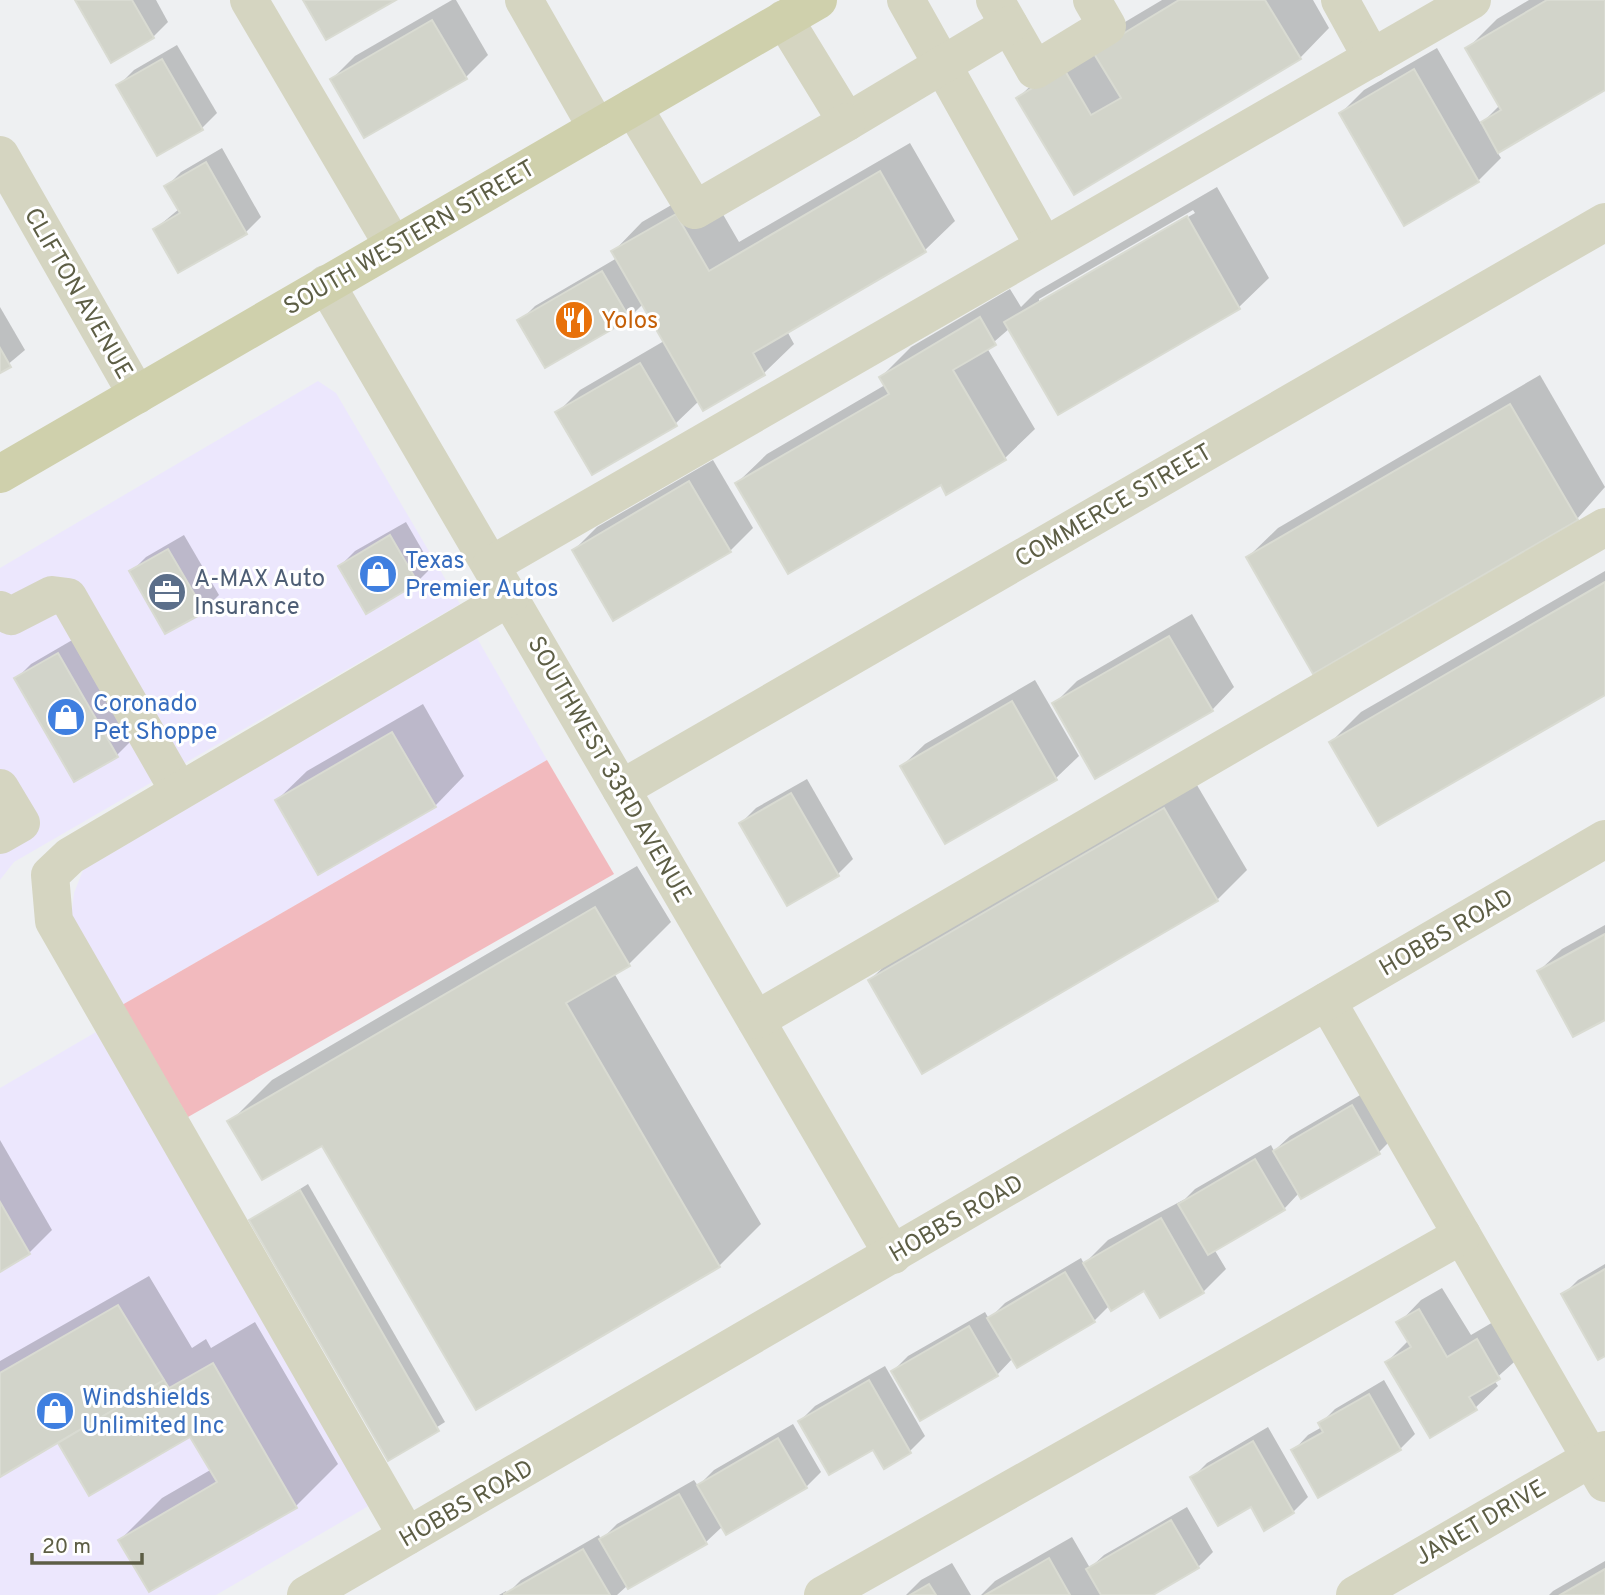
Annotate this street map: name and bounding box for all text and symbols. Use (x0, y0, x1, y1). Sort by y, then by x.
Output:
street label: SOUTH WESTERN STREET (279, 154, 541, 323)
street label: CLIFTON AVENUE (16, 203, 138, 385)
restaurant icon: Yolos (553, 299, 595, 341)
place label: Yolos (601, 307, 658, 337)
street label: COMMERCE STREET (1010, 438, 1218, 575)
place label: Texas Premier Autos (405, 547, 559, 605)
shop icon: Texas Premier Autos (357, 553, 399, 595)
place label: A-MAX Auto Insurance (194, 565, 325, 623)
office icon: A-MAX Auto Insurance (146, 571, 188, 613)
street label: SOUTHWEST 33RD AVENUE (520, 631, 697, 909)
place label: Coronado Pet Shoppe (93, 690, 217, 748)
shop icon: Coronado Pet Shoppe (45, 696, 87, 738)
street label: HOBBS ROAD (1375, 883, 1519, 984)
street label: HOBBS ROAD (885, 1169, 1029, 1270)
place label: Windshields Unlimited Inc (82, 1384, 225, 1442)
shop icon: Windshields Unlimited Inc (34, 1390, 76, 1432)
street label: HOBBS ROAD (395, 1454, 539, 1555)
street label: JANET DRIVE (1410, 1474, 1552, 1573)
scale bar (32, 1522, 142, 1566)
text: 20 m (42, 1534, 91, 1561)

